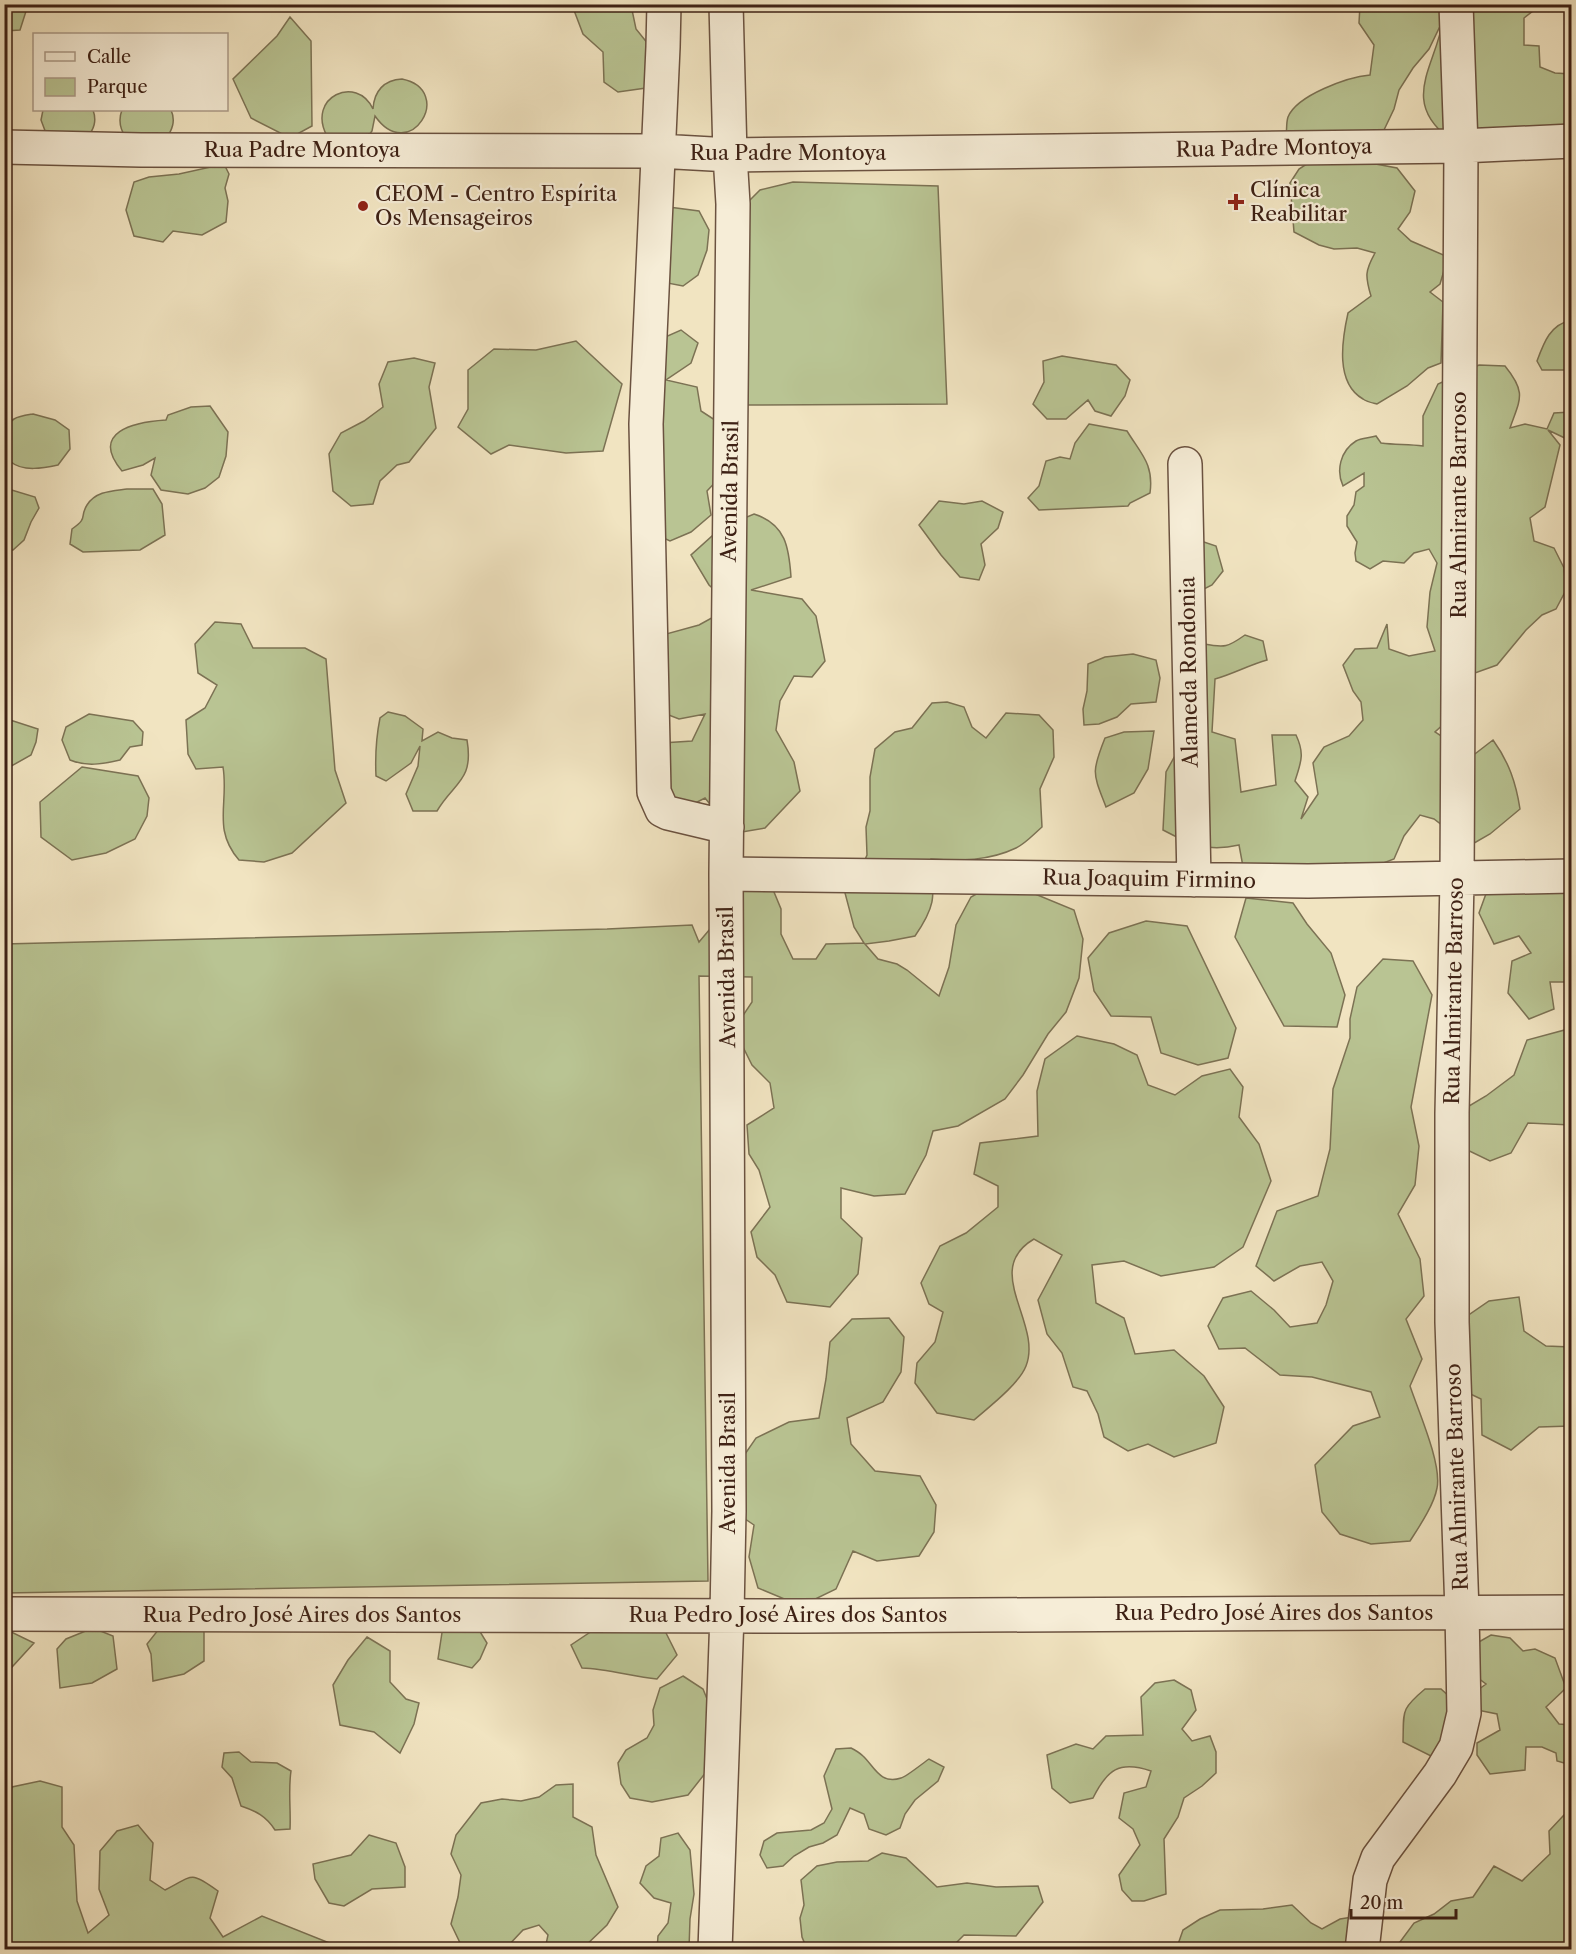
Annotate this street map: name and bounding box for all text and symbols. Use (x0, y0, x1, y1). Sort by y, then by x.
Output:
legend (33, 33, 228, 111)
text: Calle (87, 46, 131, 68)
text: Parque (87, 76, 148, 98)
street label: Rua Padre Montoya (1175, 133, 1373, 162)
street label: Rua Padre Montoya (204, 137, 401, 162)
street label: Rua Padre Montoya (690, 140, 887, 165)
place label: Clínica Reabilitar (1250, 177, 1347, 226)
place label: CEOM - Centro Espírita Os Mensageiros (375, 181, 618, 230)
marker: Clínica Reabilitar (1227, 193, 1245, 211)
marker: CEOM - Centro Espírita Os Mensageiros (356, 199, 370, 213)
street label: Rua Almirante Barroso (1446, 391, 1471, 619)
street label: Avenida Brasil (716, 420, 743, 563)
street label: Alameda Rondonia (1174, 575, 1203, 769)
street label: Rua Joaquim Firmino (1042, 864, 1256, 893)
street label: Rua Almirante Barroso (1439, 877, 1468, 1105)
street label: Avenida Brasil (713, 906, 740, 1049)
street label: Rua Almirante Barroso (1440, 1363, 1473, 1591)
street label: Avenida Brasil (715, 1392, 740, 1535)
street label: Rua Pedro José Aires dos Santos (1115, 1600, 1433, 1625)
street label: Rua Pedro José Aires dos Santos (143, 1602, 461, 1627)
street label: Rua Pedro José Aires dos Santos (629, 1602, 947, 1627)
scale bar (1351, 1882, 1456, 1920)
text: 20 m (1360, 1892, 1404, 1914)

